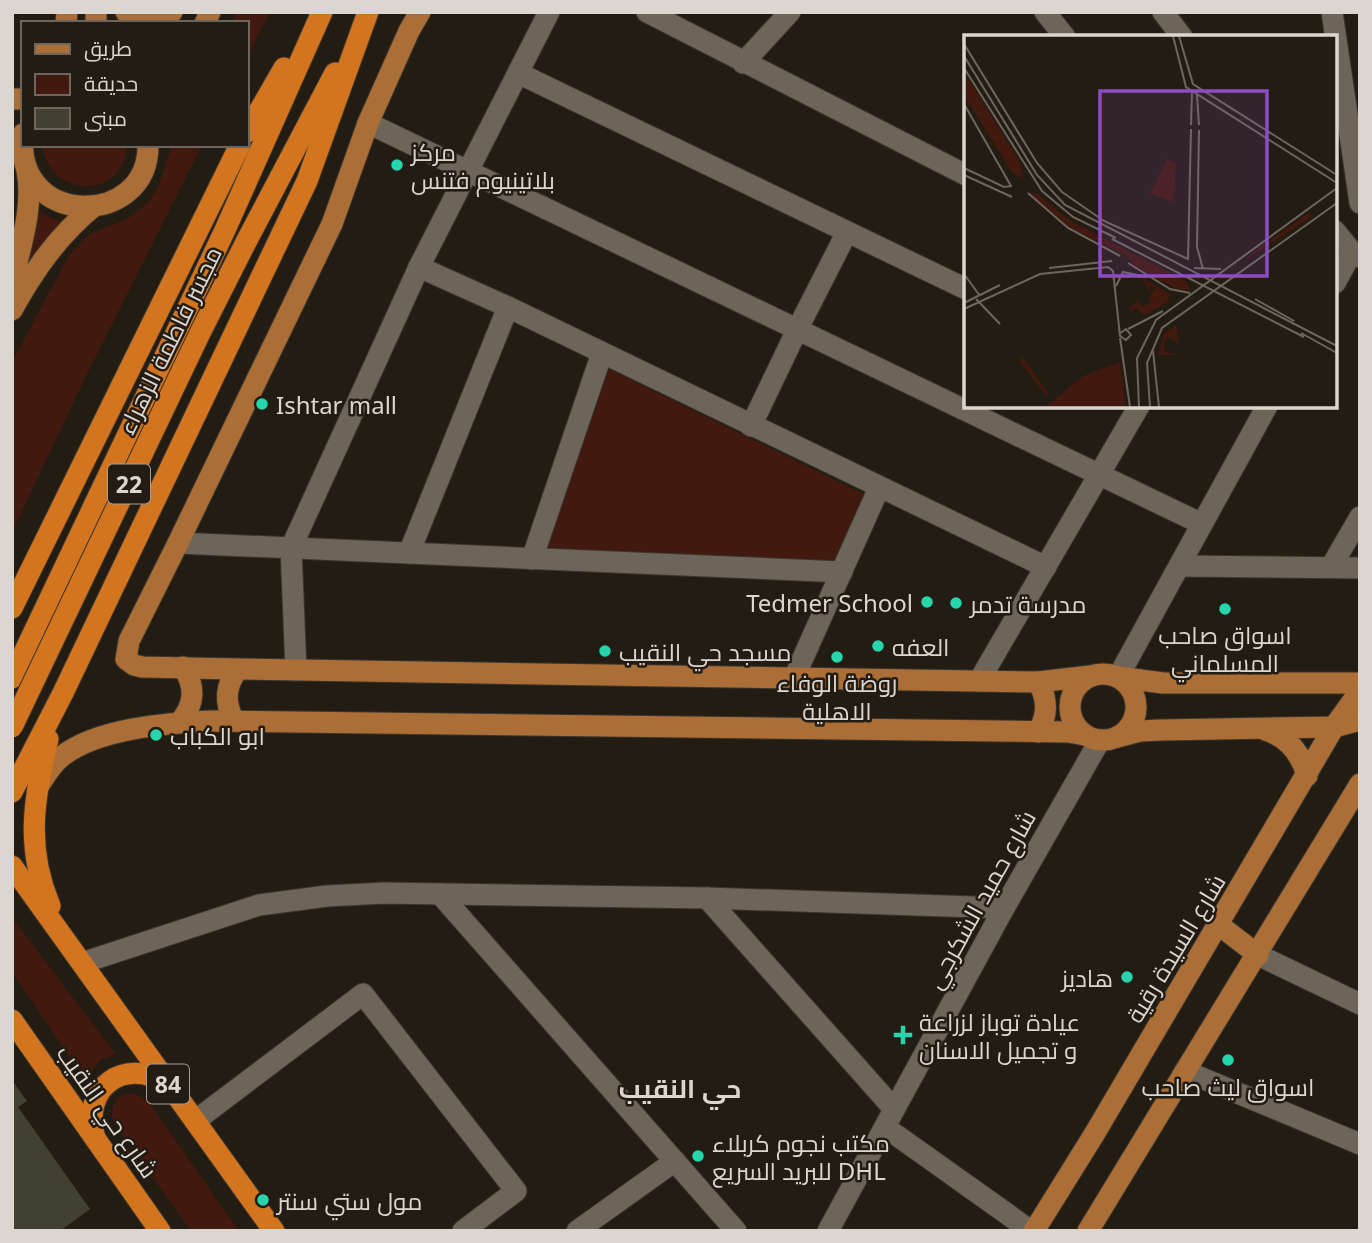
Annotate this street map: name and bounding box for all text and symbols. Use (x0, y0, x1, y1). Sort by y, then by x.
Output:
legend (21, 21, 248, 147)
text: طريق (84, 34, 132, 62)
inset map (964, 35, 1337, 408)
text: حديقة (84, 69, 138, 97)
text: مبنى (84, 104, 127, 132)
place label: مركز بلاتينيوم فتنس (409, 135, 555, 197)
marker: مركز بلاتينيوم فتنس (389, 157, 405, 173)
street label: مجسر فاطمة الزهراء (109, 240, 229, 440)
place label: Ishtar mall (276, 388, 397, 421)
marker: Ishtar mall (254, 396, 270, 412)
road number: 22 (108, 464, 150, 504)
place label: Tedmer School (746, 586, 913, 619)
place label: مدرسة تدمر (968, 587, 1086, 620)
marker: Tedmer School (919, 594, 935, 610)
marker: مدرسة تدمر (948, 595, 964, 611)
marker: اسواق صاحب المسلماني (1217, 601, 1233, 617)
place label: اسواق صاحب المسلماني (1158, 618, 1292, 683)
place label: العفه (892, 630, 950, 663)
place label: مسجد حي النقيب (619, 635, 792, 672)
marker: العفه (870, 638, 886, 654)
marker: مسجد حي النقيب (597, 643, 613, 659)
marker: روضة الوفاء الاهلية (829, 649, 845, 665)
place label: روضة الوفاء الاهلية (777, 666, 897, 727)
place label: ابو الكباب (170, 719, 265, 752)
marker: ابو الكباب (148, 727, 164, 743)
street label: شارع حميد الشكرجي (917, 804, 1046, 996)
street label: شارع السيدة رقية (1117, 867, 1233, 1029)
place label: هاديز (1060, 961, 1113, 994)
marker: هاديز (1119, 969, 1135, 985)
place label: عيادة توباز لزراعة و تجميل الاسنان (919, 1005, 1080, 1066)
marker: عيادة توباز لزراعة و تجميل الاسنان (893, 1025, 913, 1045)
street label: شارع حي النقيب (47, 1038, 166, 1186)
marker: اسواق ليث صاحب (1220, 1052, 1236, 1068)
road number: 84 (147, 1064, 189, 1104)
district label: حي النقيب (619, 1070, 741, 1110)
place label: اسواق ليث صاحب (1142, 1070, 1314, 1103)
place label: مكتب نجوم كربلاء للبريد السريع DHL (712, 1126, 890, 1188)
marker: مكتب نجوم كربلاء للبريد السريع DHL (690, 1148, 706, 1164)
place label: مول ستي سنتر (275, 1184, 422, 1221)
marker: مول ستي سنتر (255, 1192, 271, 1208)

